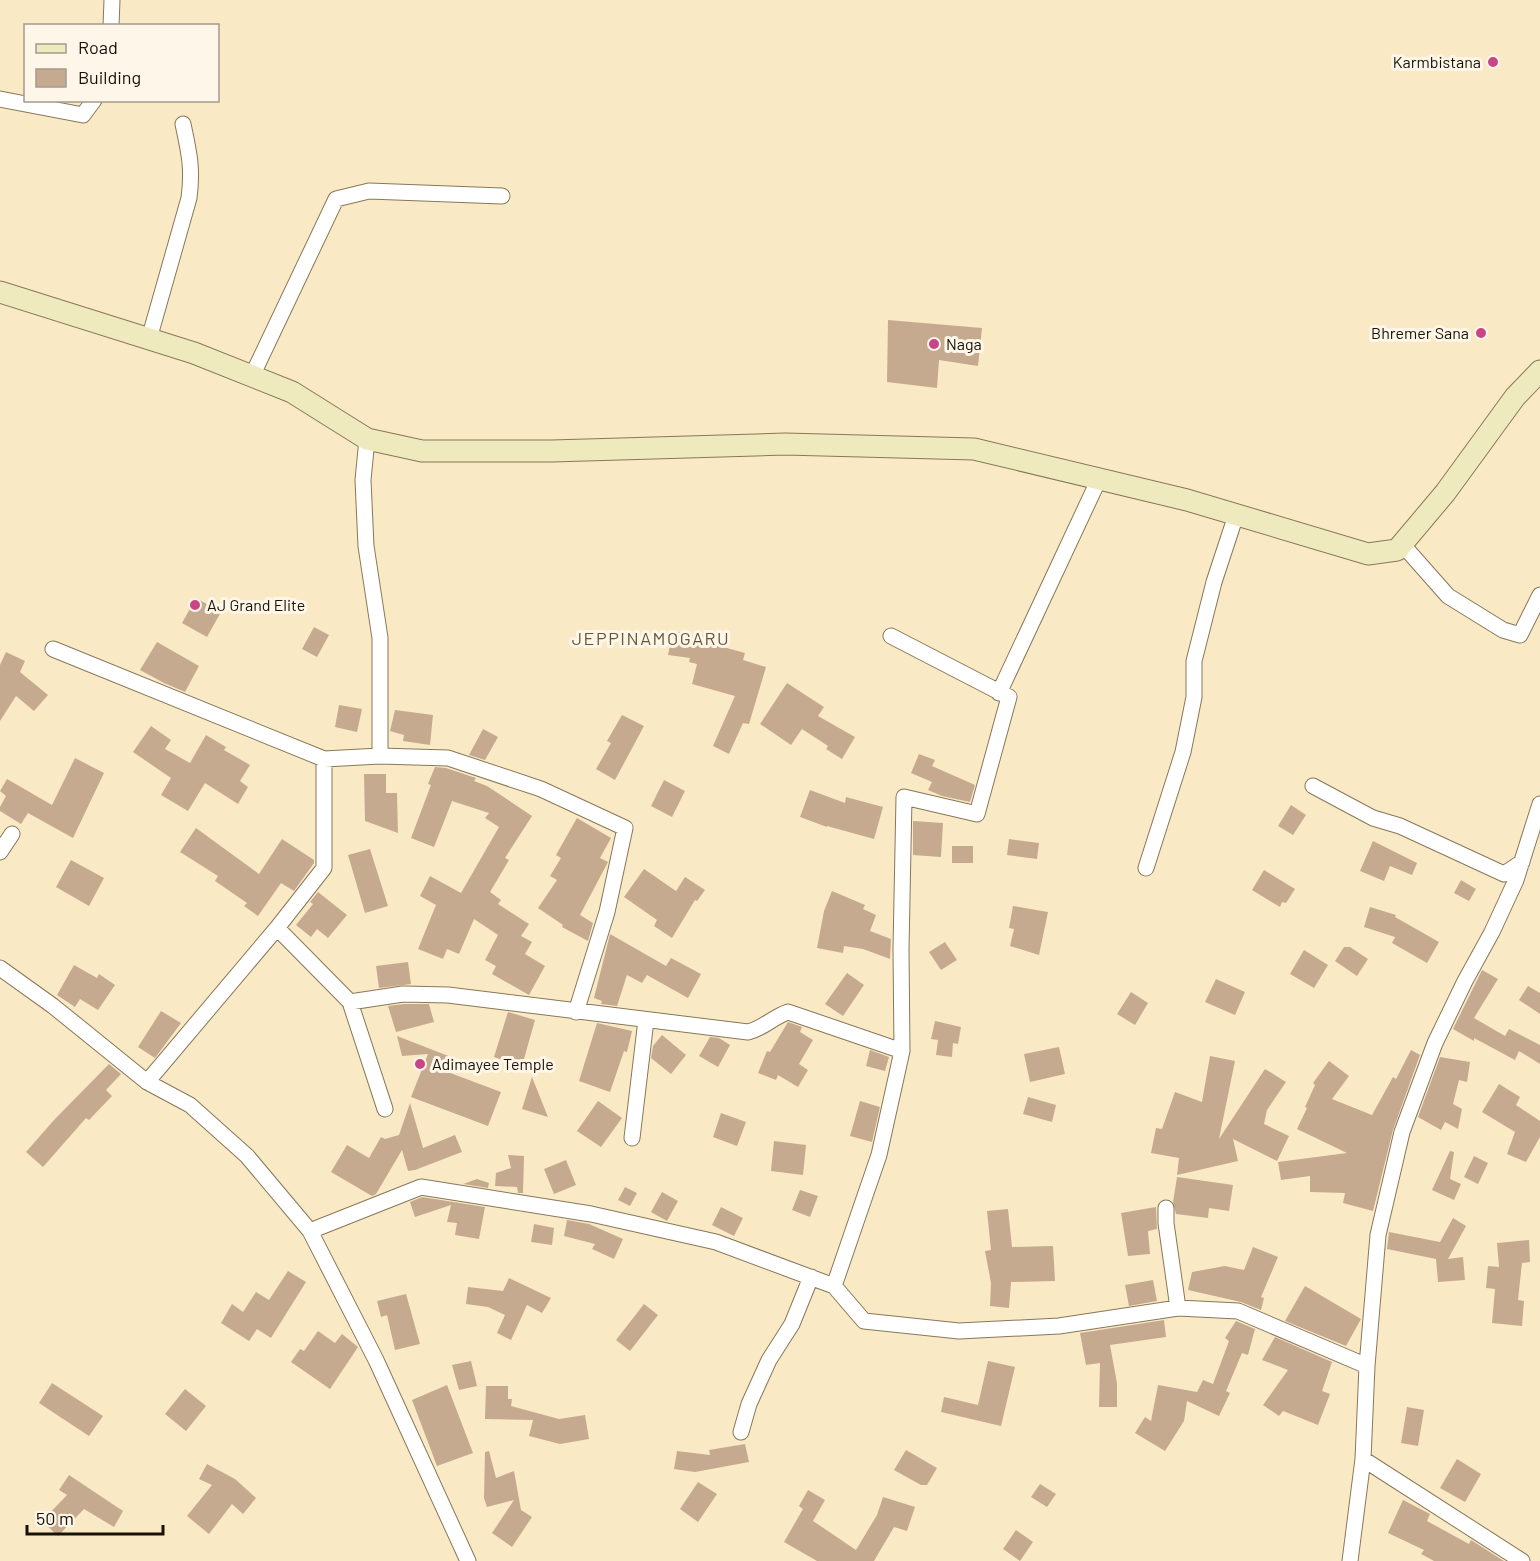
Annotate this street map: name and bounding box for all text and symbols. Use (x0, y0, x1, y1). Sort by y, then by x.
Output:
legend (24, 24, 219, 102)
text: Road (78, 36, 118, 58)
place label: Karmbistana (1393, 52, 1481, 71)
marker: Karmbistana (1486, 55, 1500, 69)
text: Building (78, 66, 141, 88)
place label: Bhremer Sana (1371, 323, 1469, 342)
marker: Bhremer Sana (1474, 326, 1488, 340)
place label: Naga (946, 334, 982, 353)
marker: Naga (927, 337, 941, 351)
place label: AJ Grand Elite (207, 595, 305, 614)
marker: AJ Grand Elite (188, 598, 202, 612)
district label: JEPPINAMOGARU (572, 627, 730, 649)
place label: Adimayee Temple (432, 1054, 554, 1073)
marker: Adimayee Temple (413, 1057, 427, 1071)
scale bar (27, 1498, 164, 1536)
text: 50 m (36, 1507, 74, 1529)

